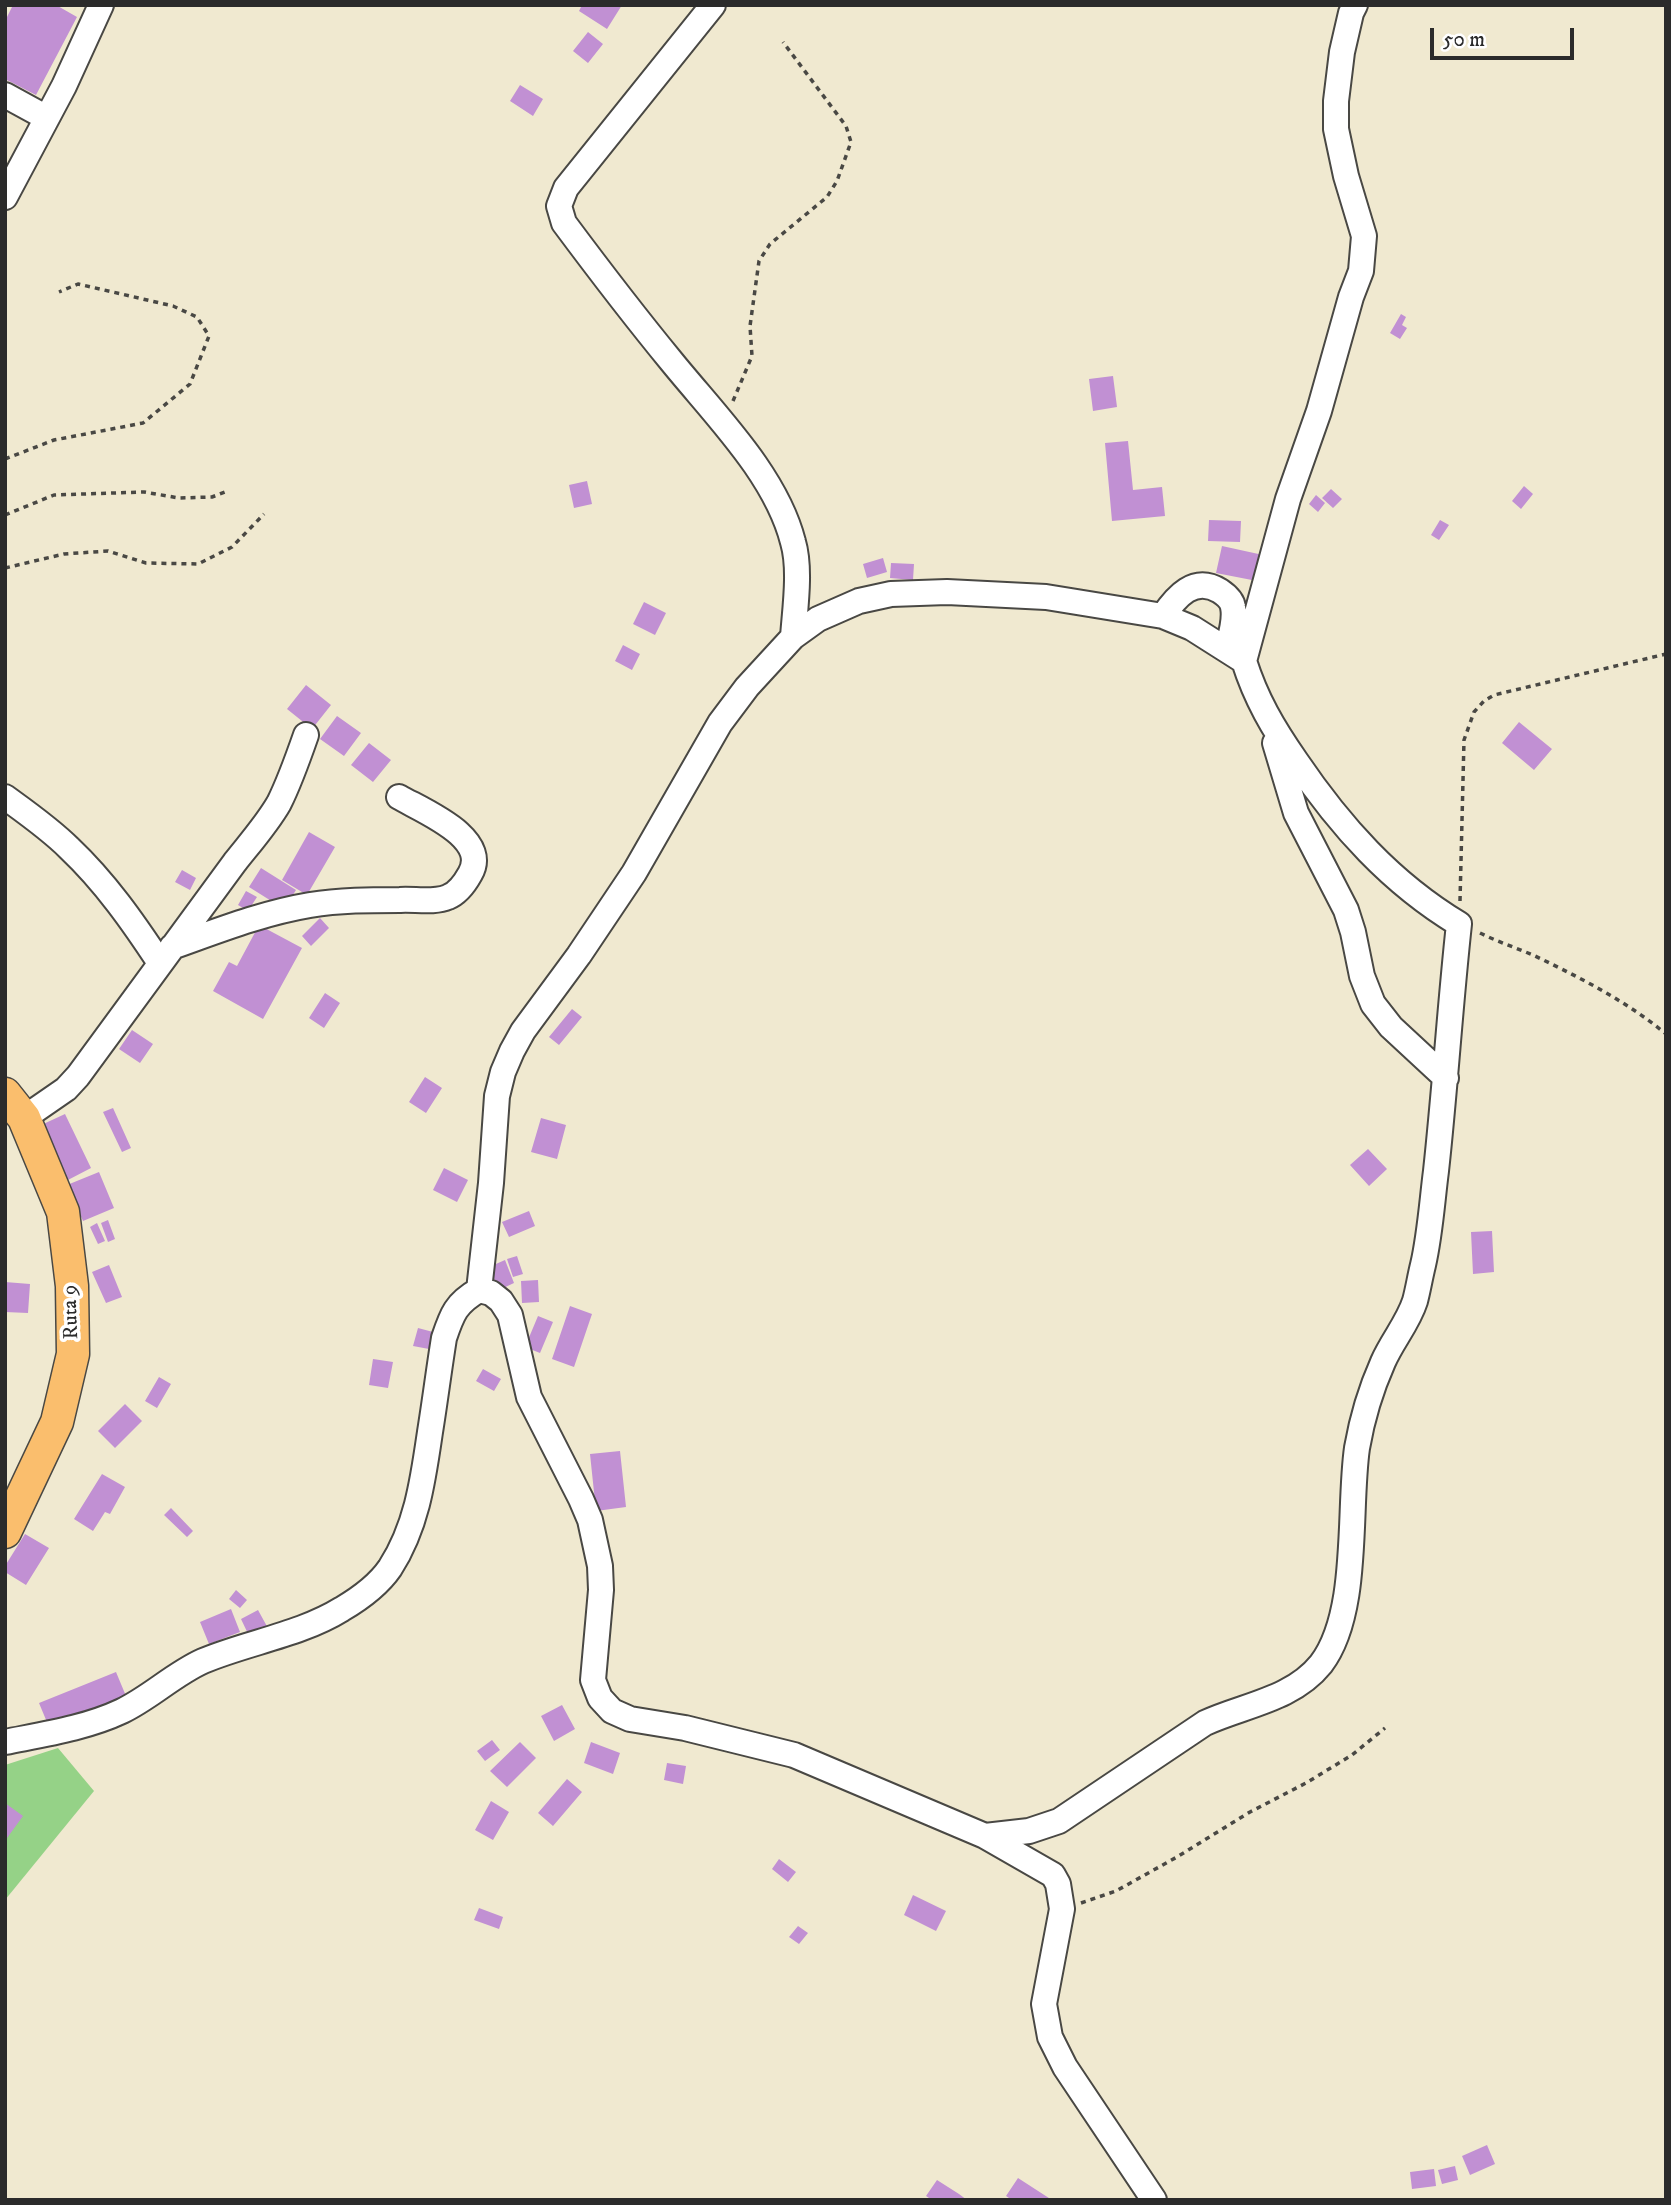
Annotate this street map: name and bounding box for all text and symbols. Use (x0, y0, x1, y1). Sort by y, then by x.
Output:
scale bar (1433, 14, 1576, 58)
text: 50 m (1443, 27, 1485, 53)
street label: Ruta 9 (58, 1284, 86, 1340)

